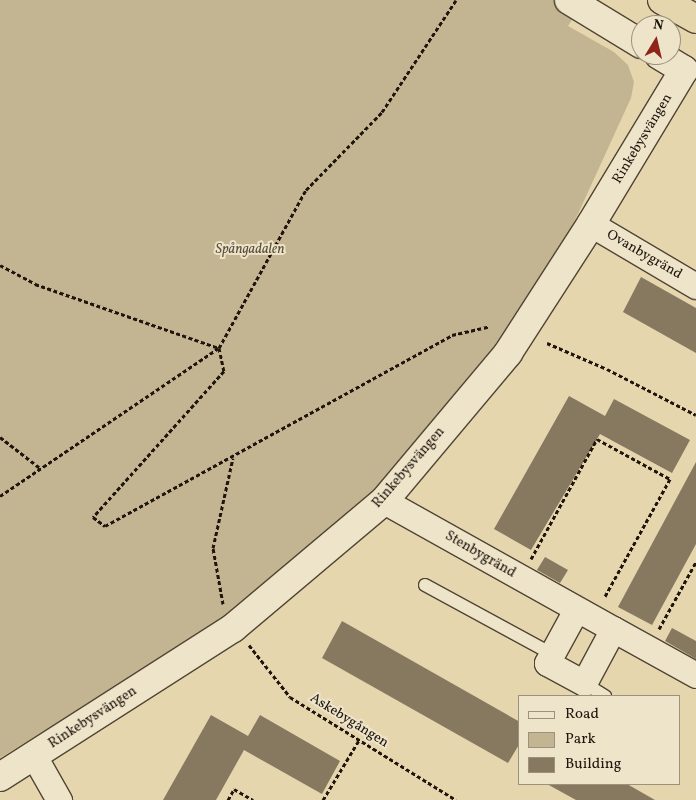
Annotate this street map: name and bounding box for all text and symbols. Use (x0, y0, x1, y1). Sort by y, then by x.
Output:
north arrow (631, 15, 681, 65)
text: N (652, 15, 665, 36)
street label: Rinkebysvängen (610, 91, 676, 187)
street label: Ovanbygränd (603, 227, 685, 283)
park label: Spångadalen (216, 242, 284, 258)
street label: Rinkebysvängen (369, 424, 449, 512)
street label: Stenbygränd (442, 528, 518, 582)
street label: Rinkebysvängen (46, 683, 140, 753)
street label: Askebygången (307, 690, 391, 752)
legend (518, 695, 681, 785)
text: Road (565, 704, 599, 725)
text: Park (565, 729, 596, 750)
text: Building (565, 754, 621, 775)

